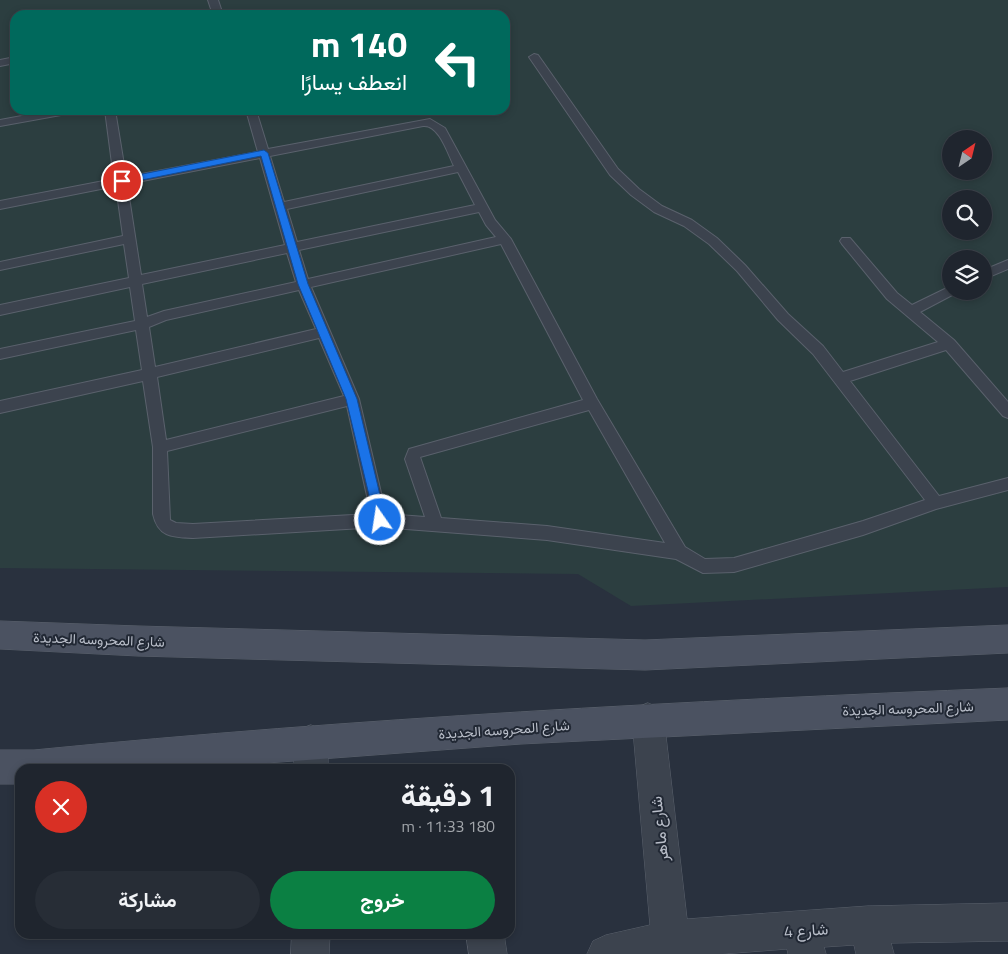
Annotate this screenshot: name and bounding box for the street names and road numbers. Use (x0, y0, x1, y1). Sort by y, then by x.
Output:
street label: شارع المحروسه الجديدة (33, 626, 165, 653)
street label: شارع المحروسه الجديدة (842, 695, 974, 722)
street label: شارع المحروسه الجديدة (438, 714, 570, 745)
street label: شارع ماهر (644, 795, 674, 864)
street label: شارع 4 (783, 916, 829, 944)

